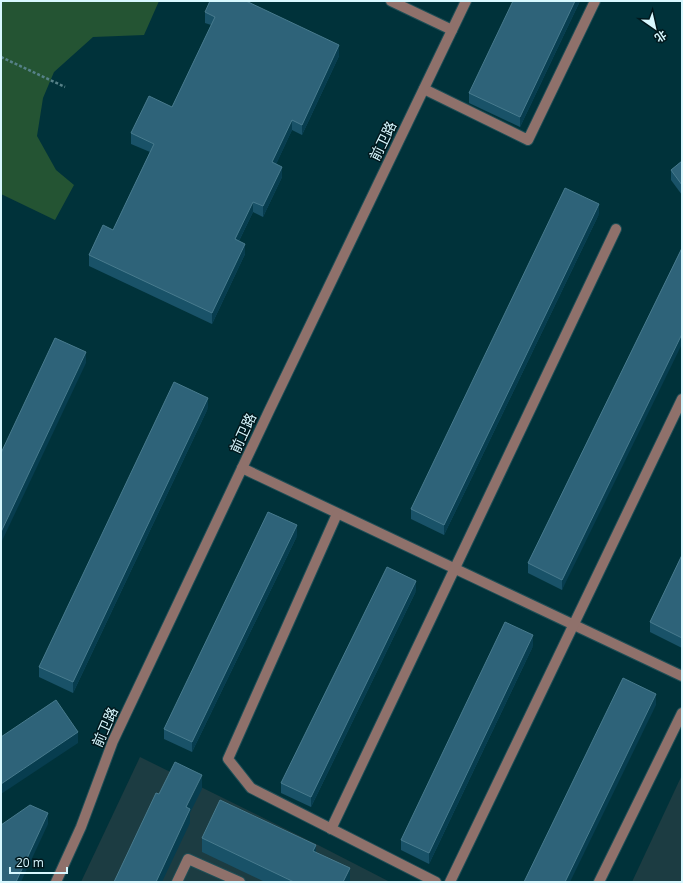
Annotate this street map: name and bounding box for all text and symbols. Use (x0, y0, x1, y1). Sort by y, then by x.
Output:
north arrow (635, 8, 675, 48)
text: 北 (652, 27, 670, 46)
street label: 前卫路 (365, 118, 400, 164)
street label: 前卫路 (225, 410, 260, 456)
street label: 前卫路 (87, 704, 122, 750)
scale bar (10, 849, 67, 875)
text: 20 m (16, 854, 44, 871)

